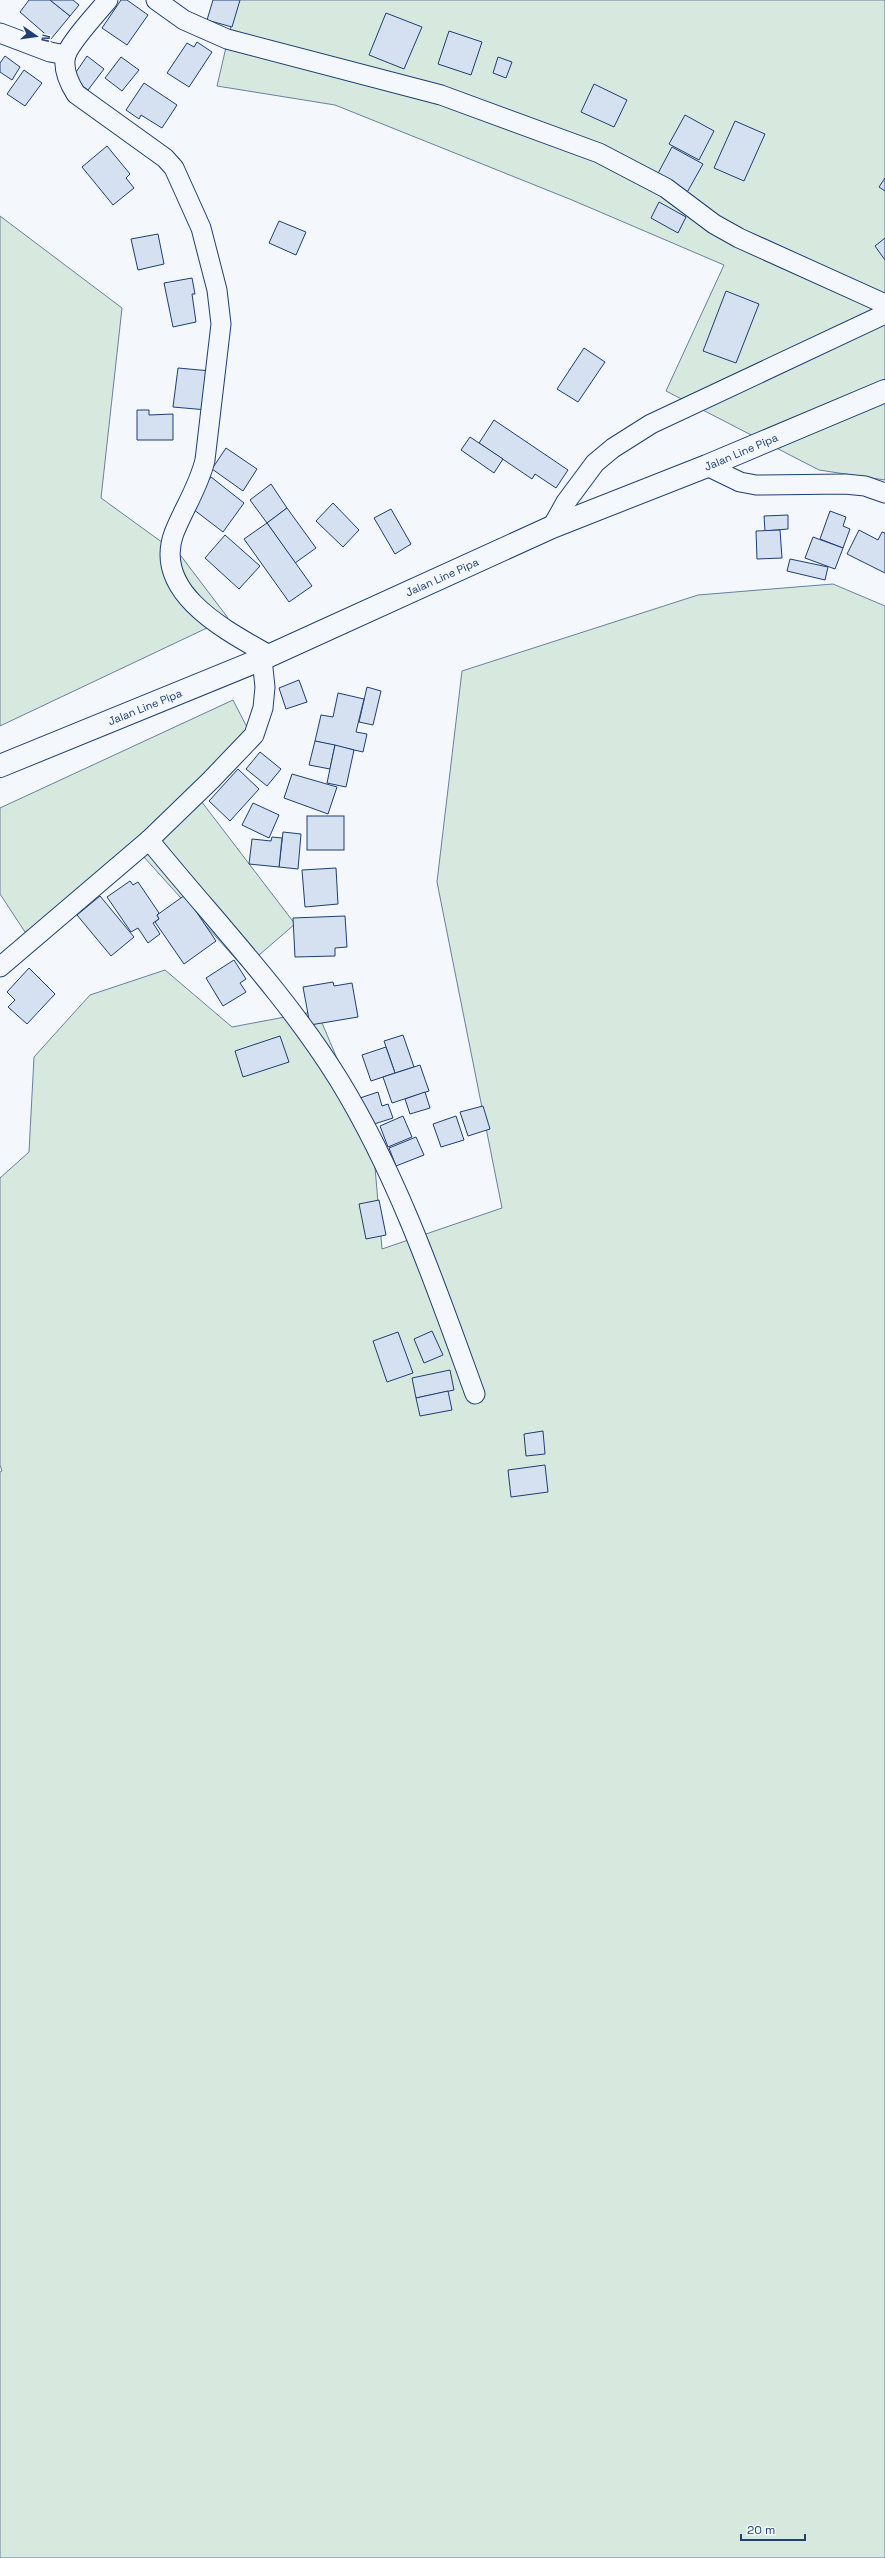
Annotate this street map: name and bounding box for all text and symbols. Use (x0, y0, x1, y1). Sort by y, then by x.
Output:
north arrow (16, 16, 56, 56)
text: N (38, 33, 53, 43)
street label: Jalan Line Pipa (702, 430, 781, 474)
street label: Jalan Line Pipa (403, 554, 481, 599)
street label: Jalan Line Pipa (106, 686, 185, 728)
scale bar (741, 2516, 805, 2542)
text: 20 m (747, 2522, 775, 2538)

